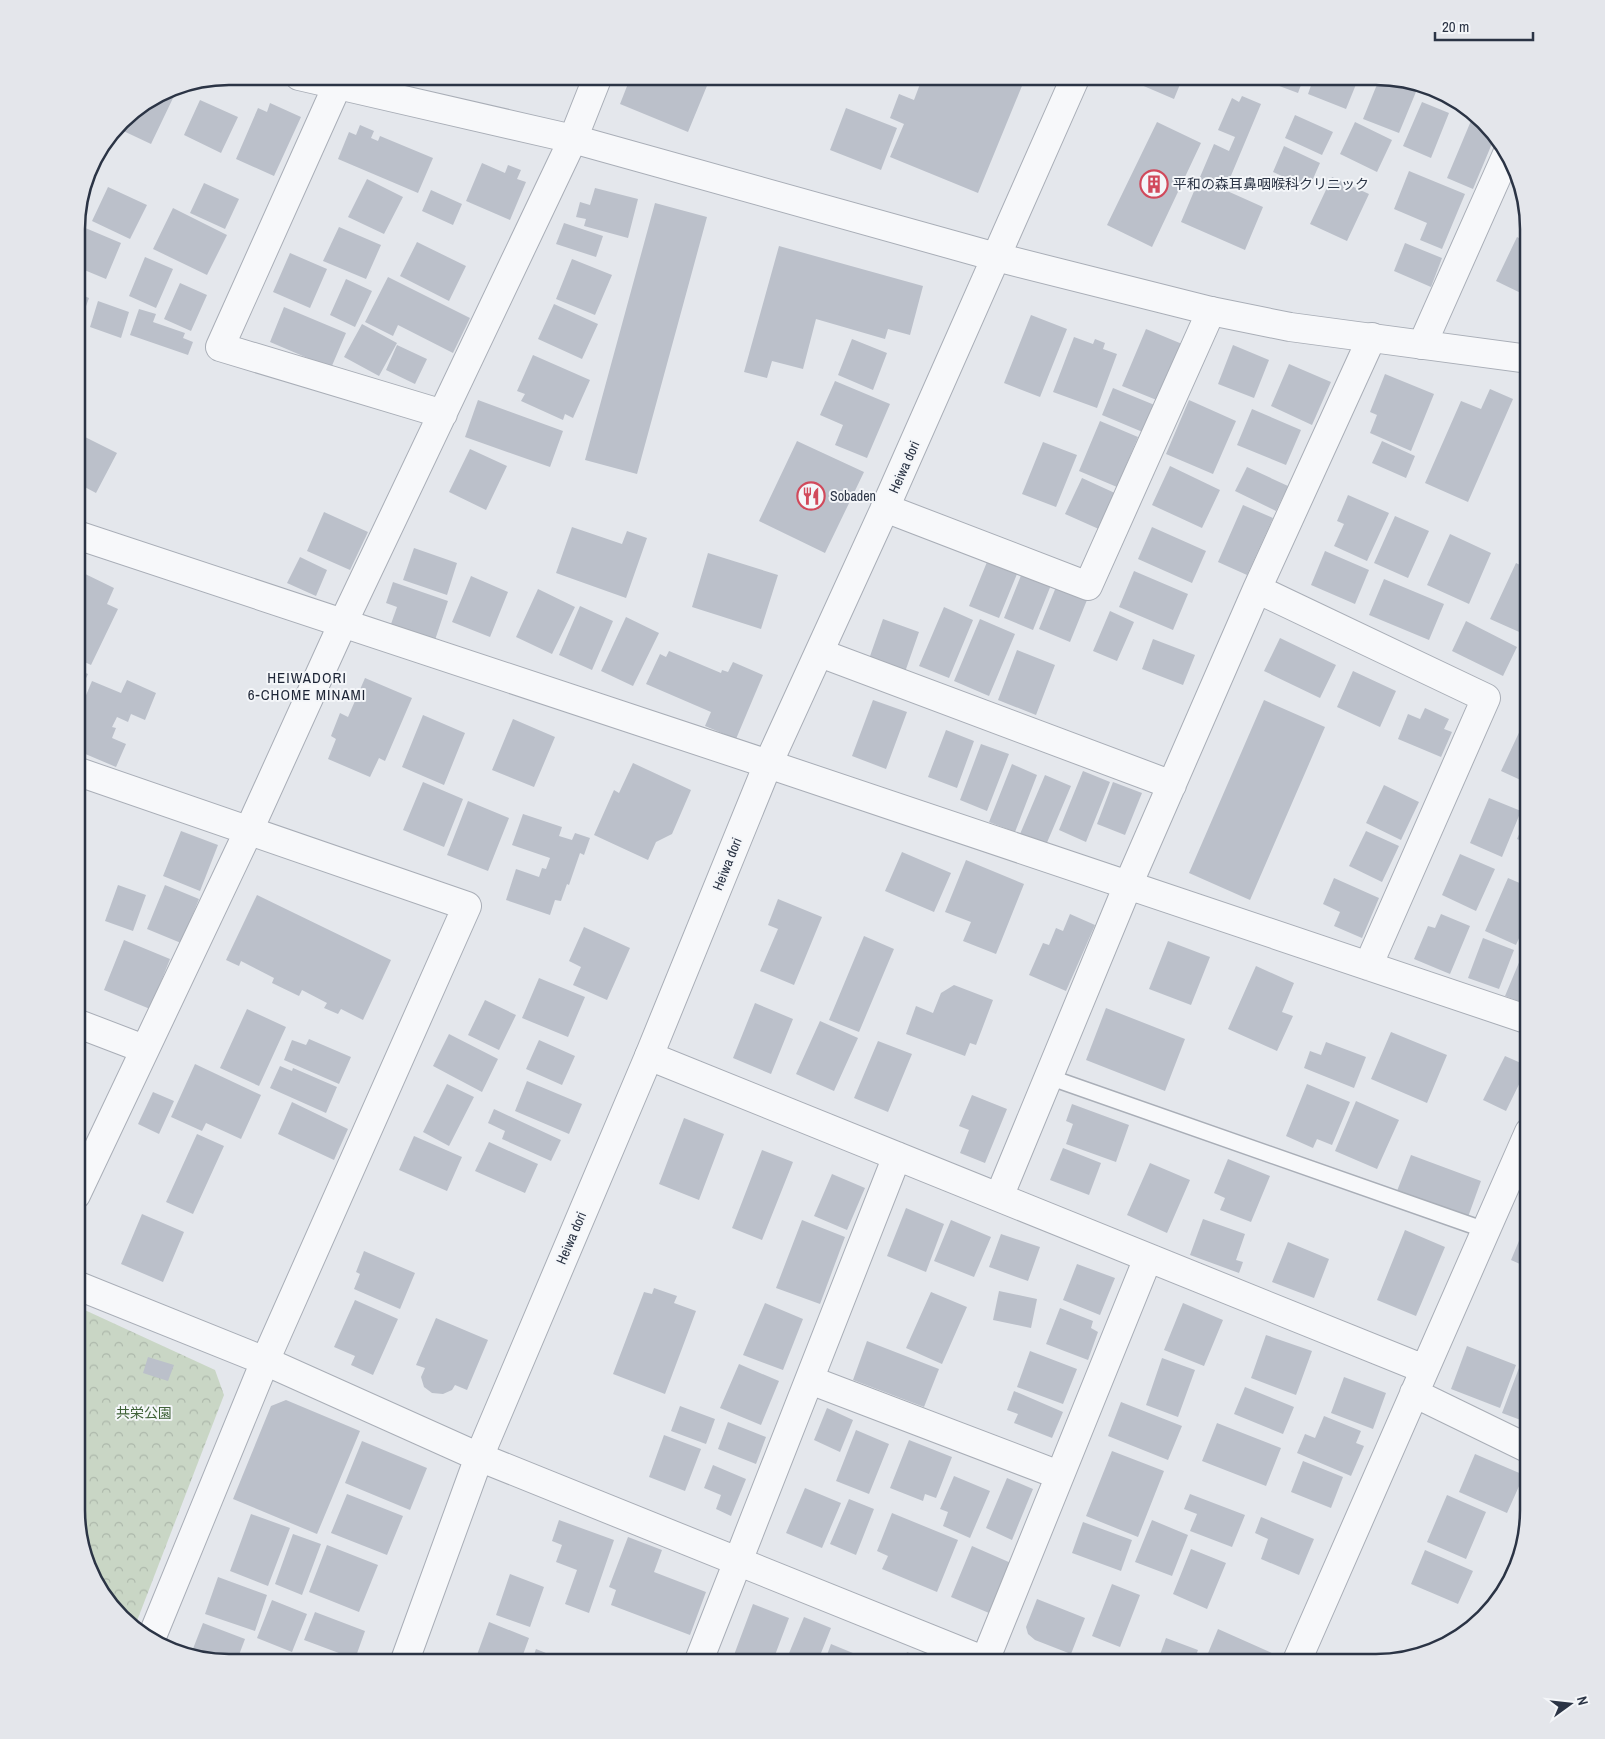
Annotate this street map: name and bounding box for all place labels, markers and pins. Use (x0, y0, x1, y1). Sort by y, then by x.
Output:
building icon: 平和の森耳鼻咽喉科クリニック (1139, 169, 1169, 199)
place label: 平和の森耳鼻咽喉科クリニック (1173, 175, 1369, 193)
restaurant icon: Sobaden (796, 481, 826, 511)
place label: Sobaden (830, 487, 876, 505)

